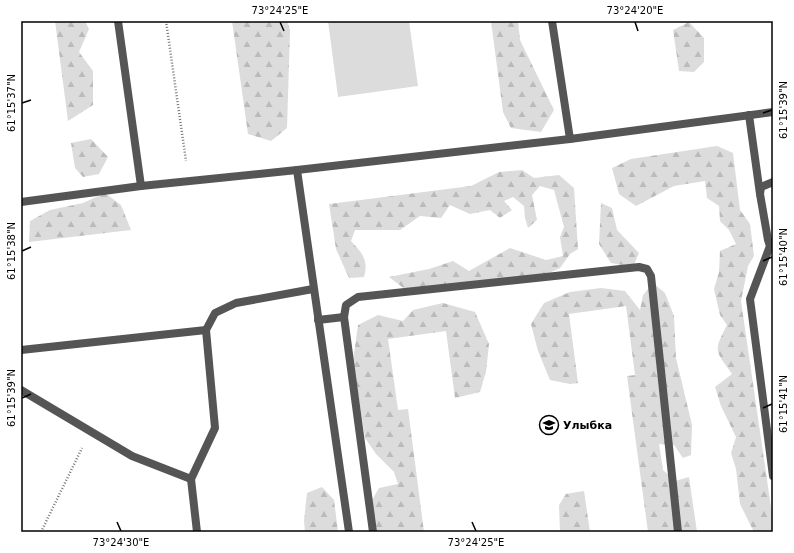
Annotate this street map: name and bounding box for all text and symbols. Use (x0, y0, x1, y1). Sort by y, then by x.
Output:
text: 73°24'25"E (252, 5, 308, 16)
text: 73°24'20"E (607, 5, 663, 16)
text: 61°15'37"N (6, 74, 17, 132)
text: 61°15'39"N (778, 81, 789, 139)
text: 61°15'38"N (6, 222, 17, 280)
text: 61°15'40"N (778, 228, 789, 286)
text: 61°15'39"N (6, 369, 17, 427)
text: 61°15'41"N (778, 375, 789, 433)
school or university icon: Улыбка (538, 414, 560, 436)
place label: Улыбка (563, 419, 612, 432)
text: 73°24'30"E (93, 537, 149, 548)
text: 73°24'25"E (448, 537, 504, 548)

